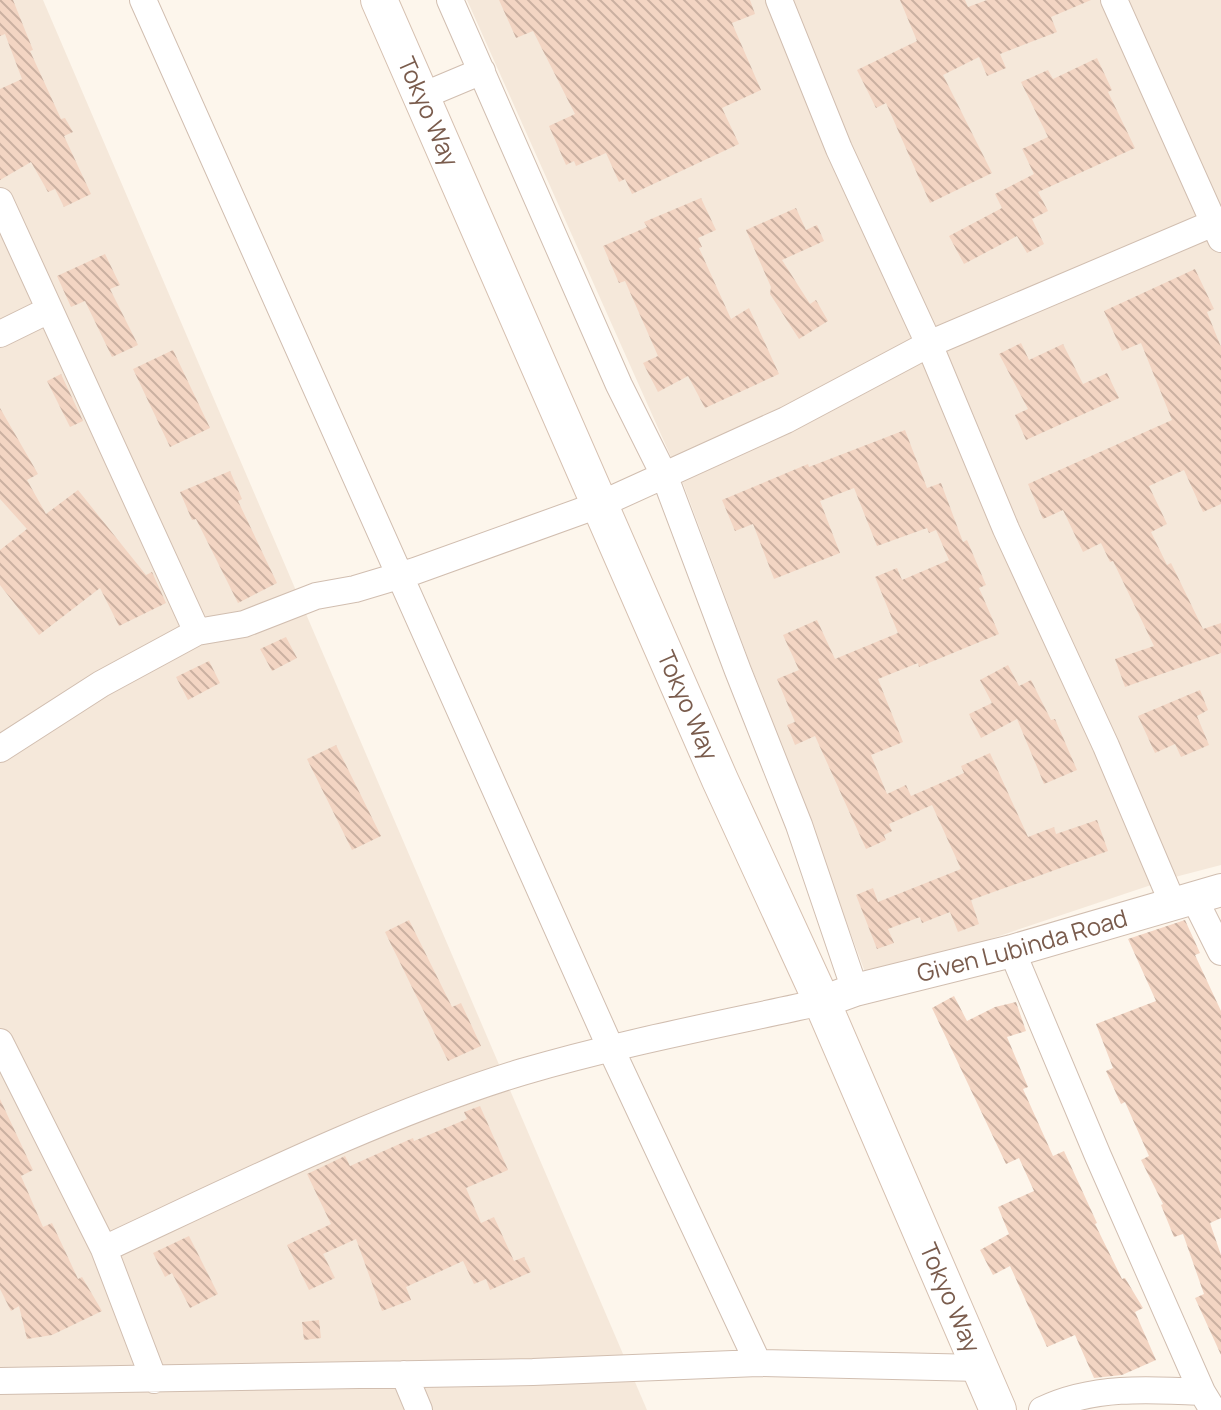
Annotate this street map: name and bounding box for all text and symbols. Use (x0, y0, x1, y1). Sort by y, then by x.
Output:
street label: Tokyo Way (391, 51, 468, 171)
street label: Tokyo Way (650, 645, 727, 765)
street label: Given Lubinda Road (913, 900, 1131, 989)
street label: Tokyo Way (913, 1237, 989, 1358)

